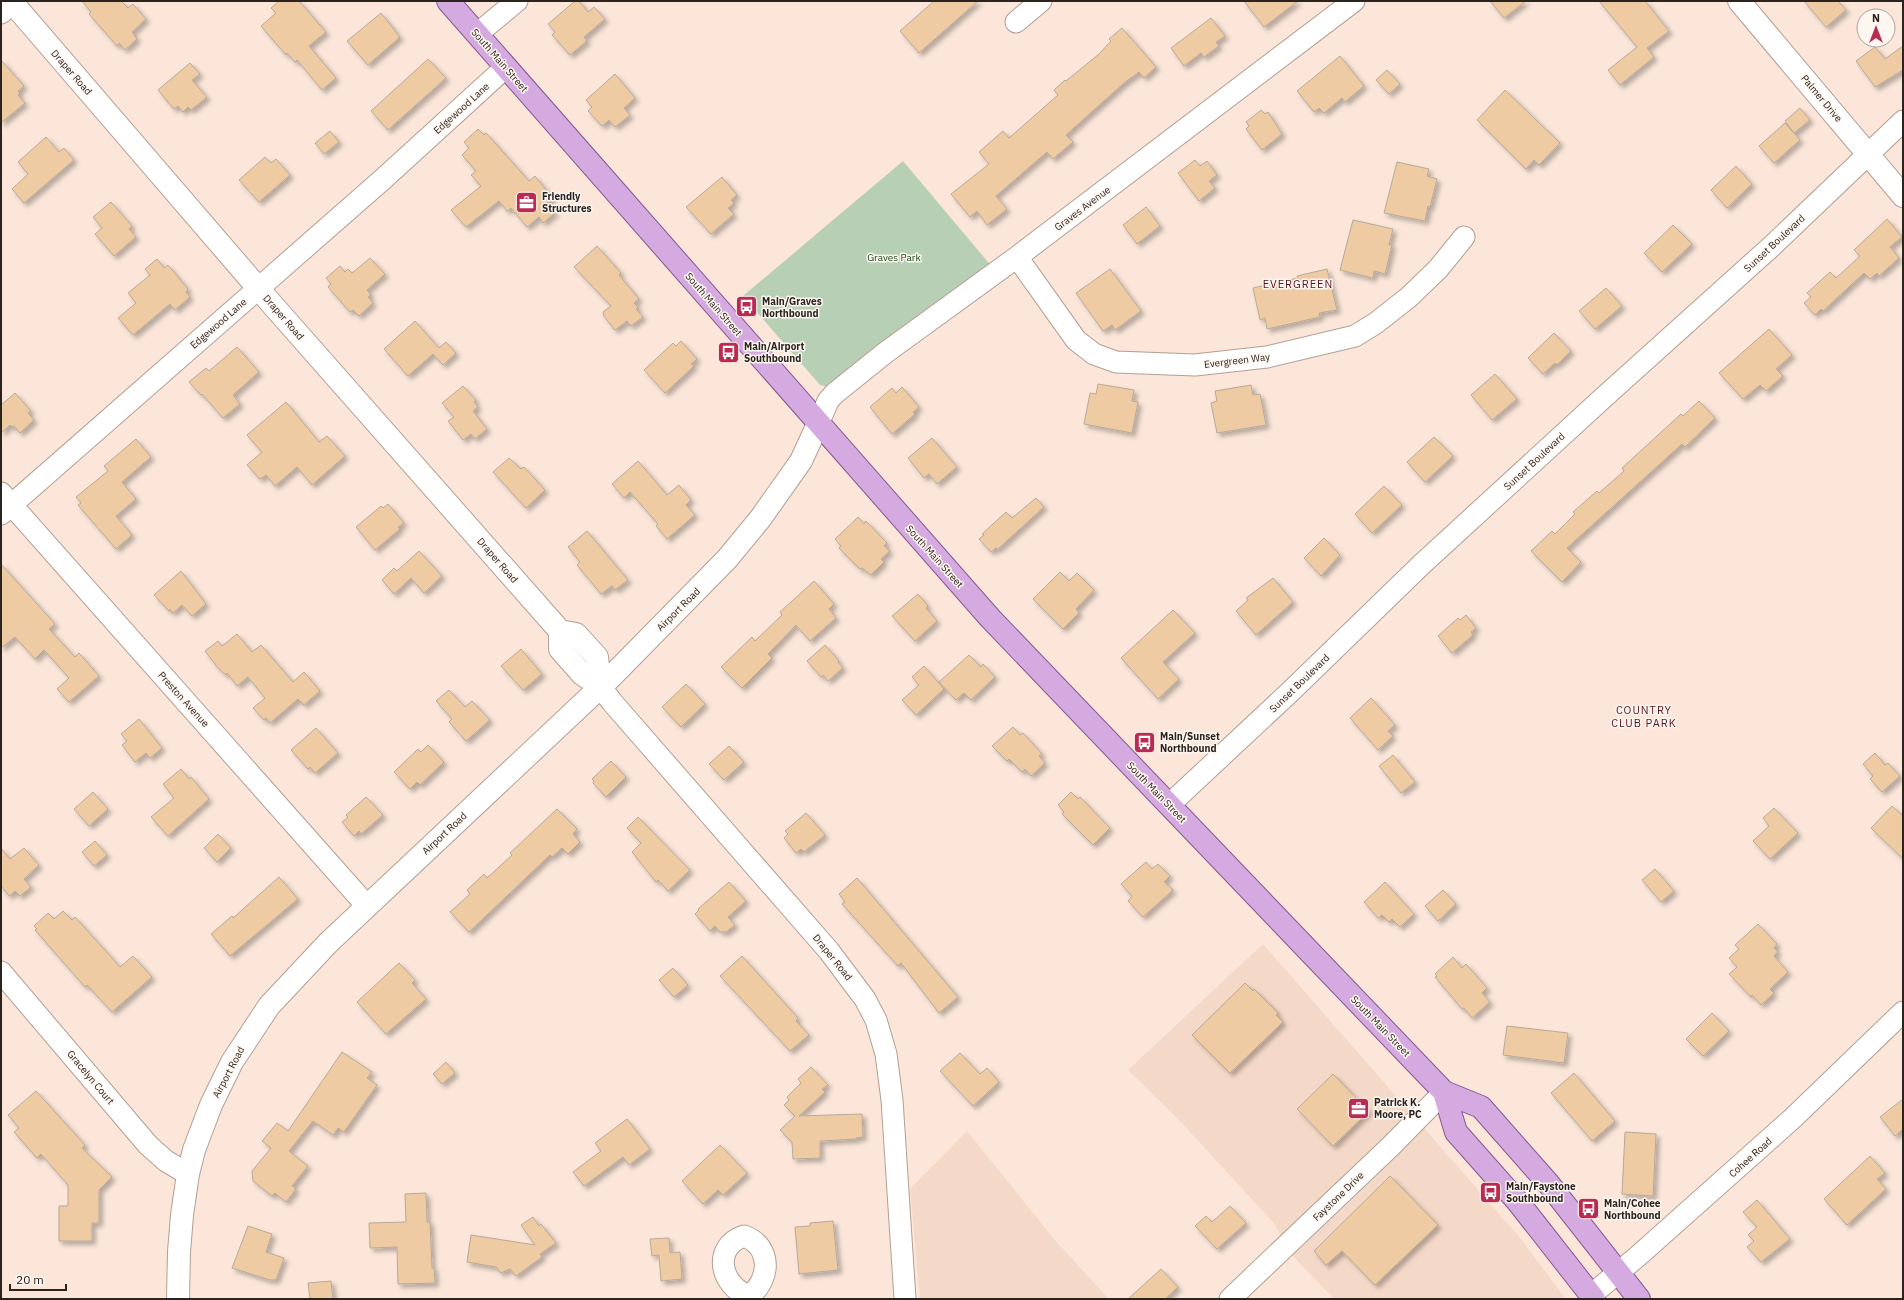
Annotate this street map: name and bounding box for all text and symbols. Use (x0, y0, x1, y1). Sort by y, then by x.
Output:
north arrow (1856, 8, 1896, 48)
text: N (1872, 11, 1880, 25)
street label: South Main Street (468, 26, 531, 95)
street label: Draper Road (48, 47, 95, 98)
street label: Palmer Drive (1798, 72, 1845, 125)
street label: Edgewood Lane (431, 80, 492, 137)
street label: Graves Avenue (1052, 183, 1113, 234)
office icon: Friendly Structures (513, 189, 539, 215)
place label: Friendly Structures (542, 190, 592, 215)
street label: Sunset Boulevard (1741, 212, 1808, 275)
park label: Graves Park (867, 251, 922, 264)
street label: South Main Street (682, 270, 745, 339)
district label: EVERGREEN (1263, 277, 1333, 291)
street label: Draper Road (260, 292, 307, 343)
bus stop icon: Main/Graves Northbound (733, 294, 759, 320)
street label: Edgewood Lane (187, 295, 250, 351)
place label: Main/Graves Northbound (762, 295, 822, 320)
bus stop icon: Main/Airport Southbound (715, 339, 741, 365)
place label: Main/Airport Southbound (744, 340, 804, 365)
street label: Evergreen Way (1203, 350, 1271, 371)
street label: Sunset Boulevard (1501, 430, 1568, 493)
street label: South Main Street (903, 522, 967, 591)
street label: Draper Road (474, 535, 521, 586)
street label: Airport Road (654, 585, 703, 634)
street label: Sunset Boulevard (1266, 651, 1332, 715)
street label: Preston Avenue (155, 669, 212, 730)
district label: COUNTRY CLUB PARK (1611, 703, 1677, 730)
bus stop icon: Main/Sunset Northbound (1132, 729, 1158, 755)
place label: Main/Sunset Northbound (1160, 730, 1220, 755)
street label: South Main Street (1124, 759, 1189, 826)
street label: Airport Road (419, 809, 469, 857)
street label: Draper Road (810, 931, 855, 983)
street label: South Main Street (1348, 993, 1413, 1060)
street label: Airport Road (209, 1044, 247, 1100)
street label: Gracelyn Court (64, 1048, 117, 1107)
office icon: Patrick K. Moore, PC (1346, 1095, 1372, 1121)
place label: Patrick K. Moore, PC (1374, 1096, 1422, 1121)
street label: Cohee Road (1726, 1135, 1775, 1180)
street label: Faystone Drive (1310, 1168, 1367, 1224)
bus stop icon: Main/Faystone Southbound (1477, 1179, 1503, 1205)
place label: Main/Faystone Southbound (1506, 1180, 1576, 1205)
bus stop icon: Main/Cohee Northbound (1576, 1196, 1602, 1222)
place label: Main/Cohee Northbound (1604, 1197, 1661, 1222)
scale bar (10, 1266, 66, 1292)
text: 20 m (16, 1272, 44, 1287)

